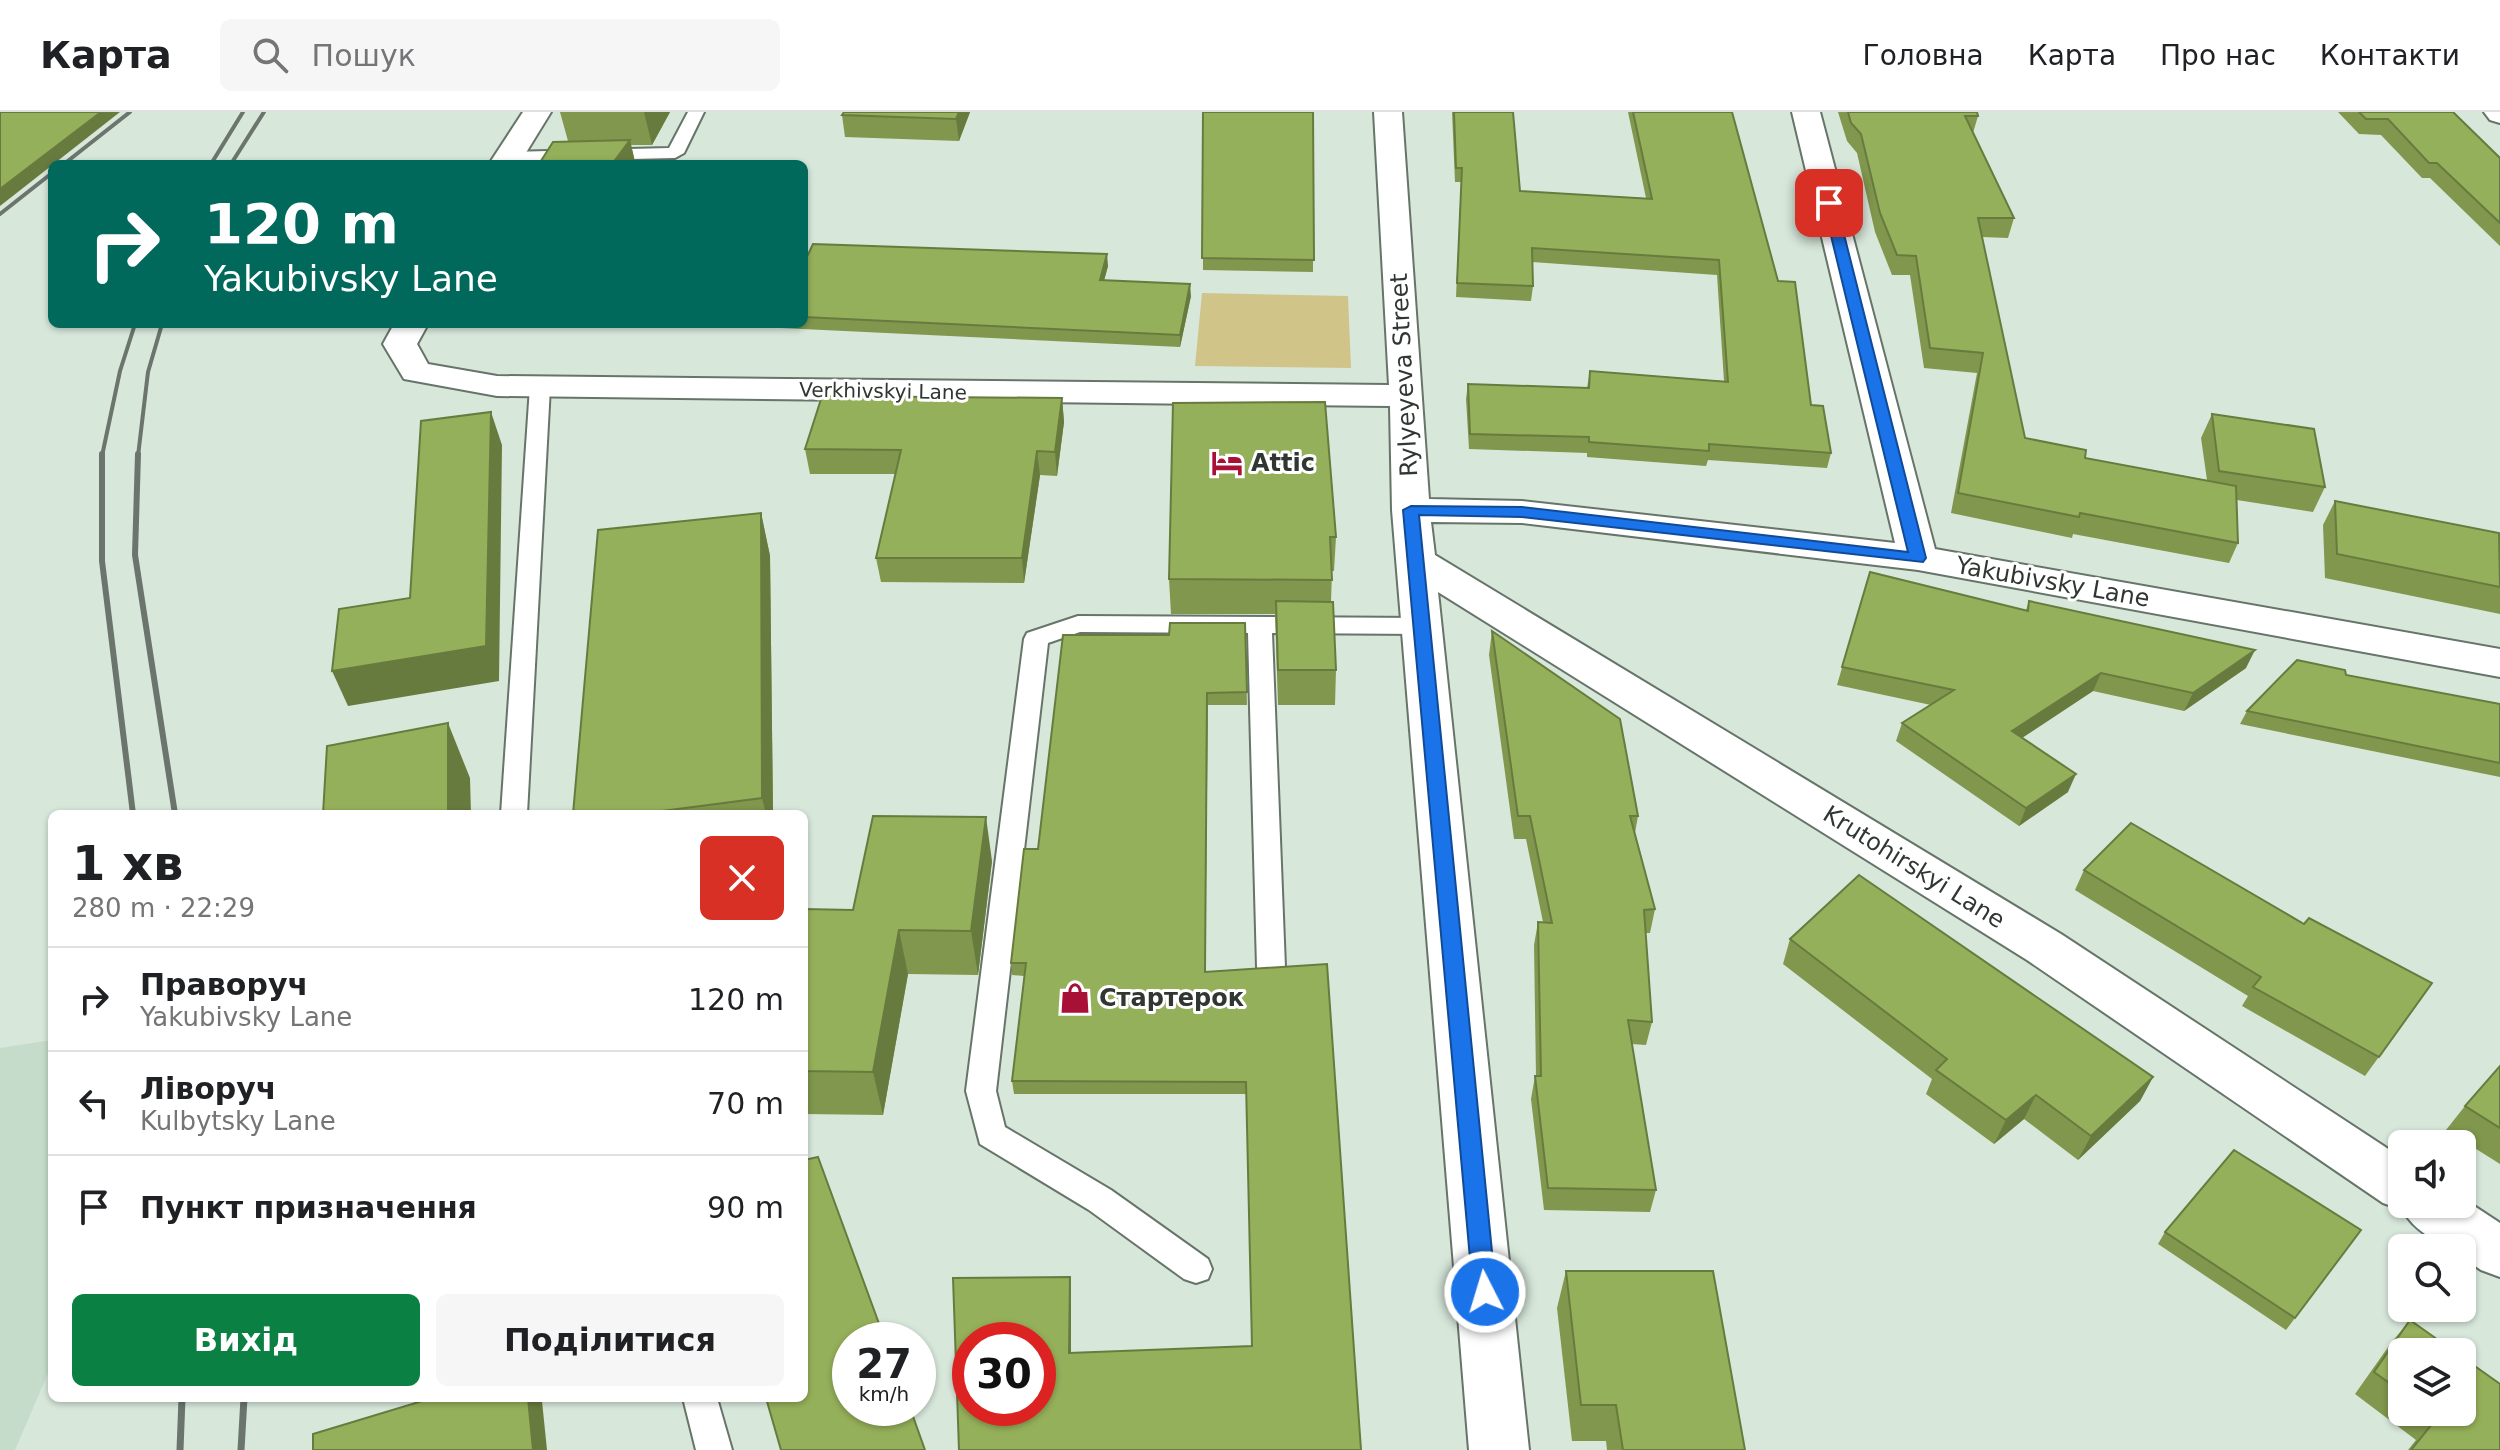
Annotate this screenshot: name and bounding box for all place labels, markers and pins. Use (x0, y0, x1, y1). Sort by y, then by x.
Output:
pin (1795, 169, 1863, 237)
hotel icon: Attic (1210, 446, 1244, 480)
place label: Attic (1251, 449, 1315, 477)
shop icon: Стартерок (1058, 981, 1092, 1015)
place label: Стартерок (1099, 984, 1244, 1012)

